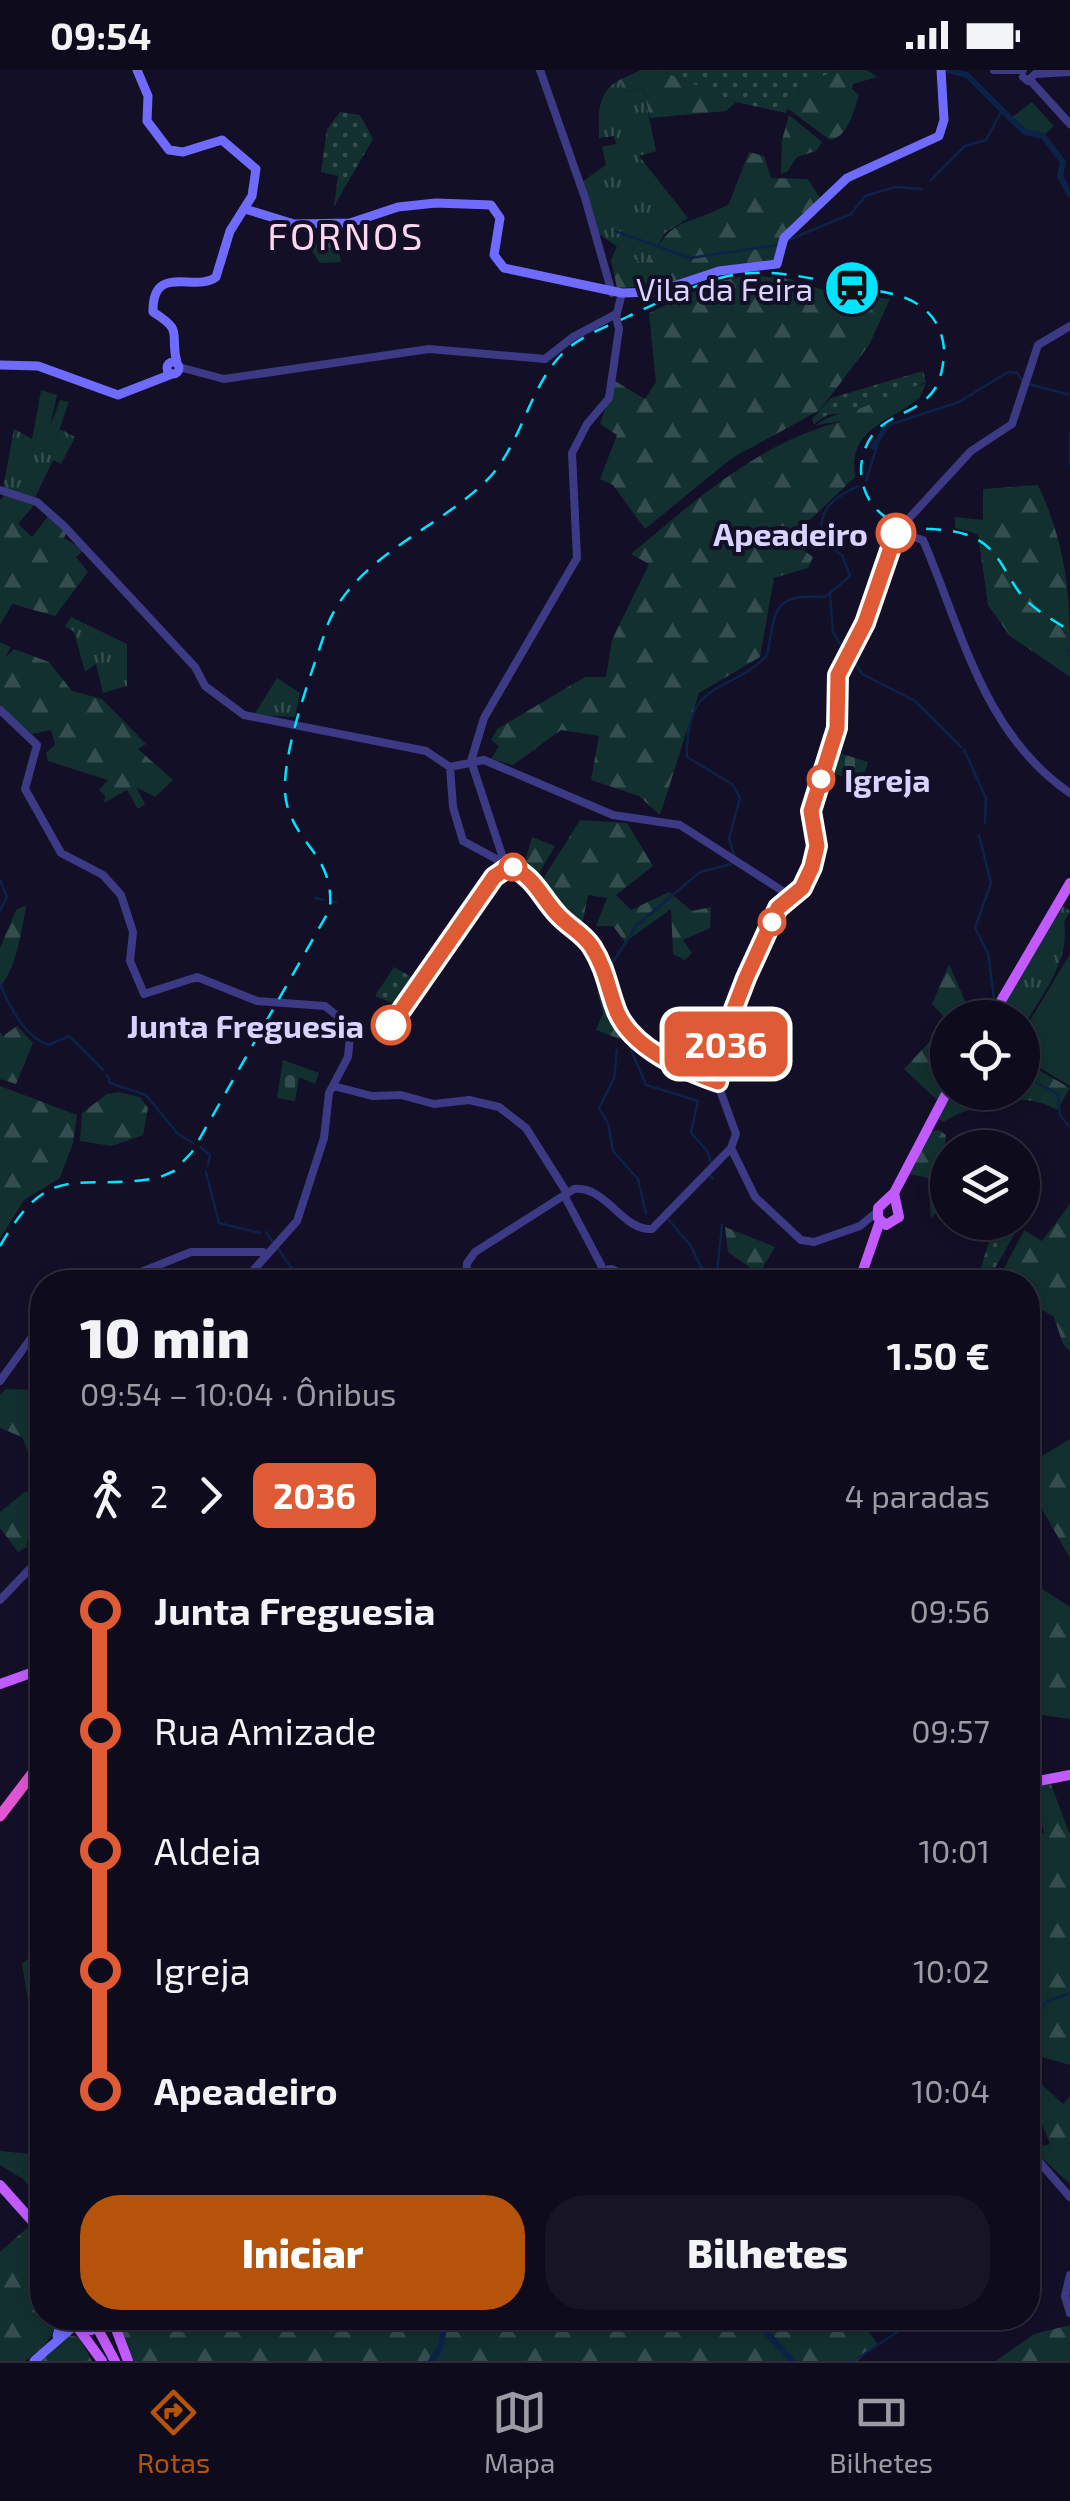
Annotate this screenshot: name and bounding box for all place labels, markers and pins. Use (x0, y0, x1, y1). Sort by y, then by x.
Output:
station icon: Vila da Feira (822, 258, 882, 318)
place label: Vila da Feira (636, 269, 813, 307)
place label: Apeadeiro (713, 514, 868, 552)
marker: Apeadeiro (877, 514, 915, 552)
place label: Igreja (844, 760, 930, 798)
marker: Igreja (808, 766, 834, 792)
unlabelled marker (500, 854, 526, 880)
unlabelled marker (759, 909, 785, 935)
place label: Junta Freguesia (127, 1006, 364, 1044)
marker: Junta Freguesia (372, 1006, 410, 1044)

